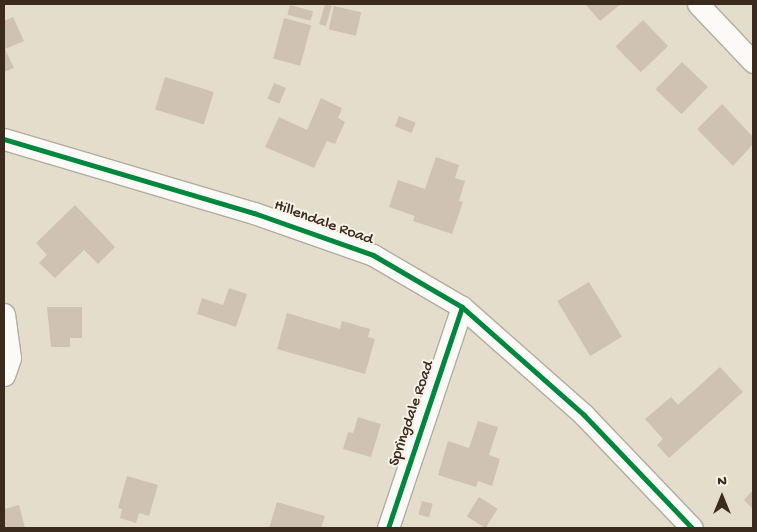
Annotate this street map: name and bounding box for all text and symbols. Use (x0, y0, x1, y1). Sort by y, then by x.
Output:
street label: Hillendale Road (271, 197, 375, 251)
street label: Springdale Road (386, 359, 440, 469)
north arrow (697, 472, 747, 522)
text: N (717, 473, 727, 490)

